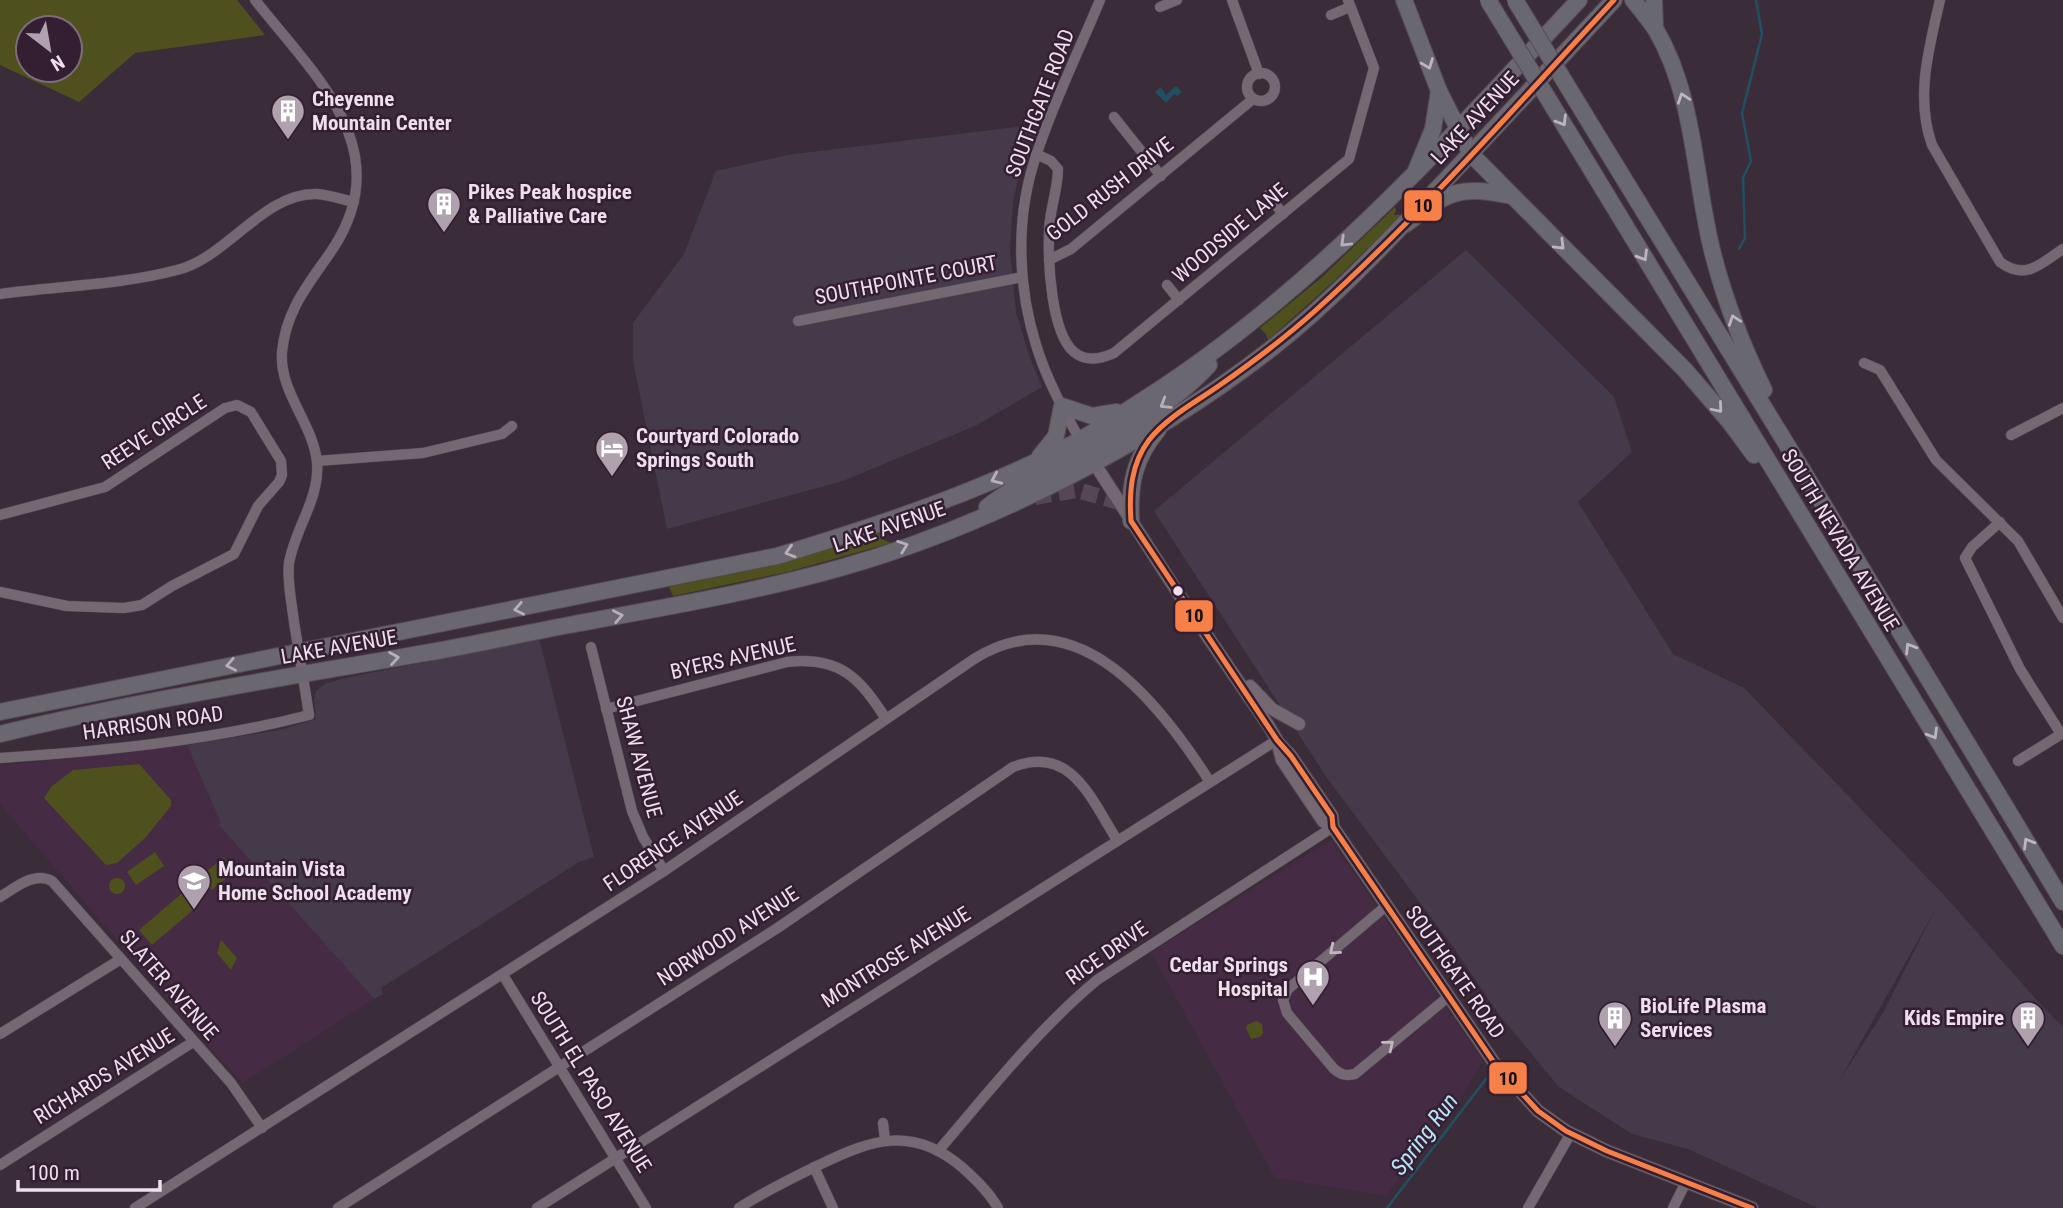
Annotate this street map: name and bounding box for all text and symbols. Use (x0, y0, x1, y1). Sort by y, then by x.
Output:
north arrow (14, 14, 84, 84)
street label: SOUTHGATE ROAD (1001, 26, 1079, 180)
text: N (47, 50, 68, 76)
one-way arrow (1420, 57, 1434, 69)
street label: LAKE AVENUE (1426, 67, 1524, 169)
place label: Cheyenne Mountain Center (312, 87, 452, 135)
building icon: Cheyenne Mountain Center (269, 92, 307, 141)
one-way arrow (1677, 93, 1691, 105)
one-way arrow (1553, 114, 1566, 127)
street label: GOLD RUSH DRIVE (1042, 132, 1178, 246)
street label: WOODSIDE LANE (1168, 178, 1292, 288)
place label: Pikes Peak hospice & Palliative Care (468, 180, 632, 228)
building icon: Pikes Peak hospice & Palliative Care (425, 185, 463, 234)
line badge: 10 (1403, 189, 1443, 222)
text: 10 (1413, 194, 1433, 217)
one-way arrow (1340, 234, 1353, 247)
one-way arrow (1551, 236, 1564, 249)
one-way arrow (1635, 248, 1648, 261)
street label: SOUTHPOINTE COURT (813, 251, 999, 309)
one-way arrow (1728, 314, 1742, 326)
street label: REEVE CIRCLE (97, 389, 211, 475)
one-way arrow (1160, 395, 1173, 408)
one-way arrow (1710, 399, 1722, 412)
place label: Courtyard Colorado Springs South (636, 424, 799, 472)
hotel icon: Courtyard Colorado Springs South (593, 429, 631, 478)
street label: SOUTH NEVADA AVENUE (1776, 445, 1904, 635)
one-way arrow (991, 471, 1003, 485)
street label: LAKE AVENUE (829, 496, 949, 558)
one-way arrow (896, 541, 908, 555)
one-way arrow (784, 544, 796, 559)
unlabelled marker (1171, 584, 1185, 598)
line badge: 10 (1174, 599, 1214, 633)
one-way arrow (513, 601, 525, 616)
text: 10 (1184, 604, 1204, 627)
one-way arrow (612, 609, 624, 624)
street label: LAKE AVENUE (279, 625, 399, 669)
street label: BYERS AVENUE (668, 632, 798, 684)
one-way arrow (1905, 643, 1918, 656)
one-way arrow (388, 651, 400, 666)
one-way arrow (225, 656, 237, 671)
street label: SHAW AVENUE (611, 694, 667, 820)
street label: HARRISON ROAD (81, 701, 225, 745)
one-way arrow (1924, 726, 1937, 739)
street label: FLORENCE AVENUE (599, 786, 747, 896)
one-way arrow (2023, 838, 2036, 851)
place label: Mountain Vista Home School Academy (218, 857, 412, 905)
school or university icon: Mountain Vista Home School Academy (175, 862, 213, 911)
street label: NORWOOD AVENUE (653, 881, 803, 991)
street label: SOUTHGATE ROAD (1400, 901, 1510, 1043)
street label: MONTROSE AVENUE (817, 902, 975, 1012)
street label: RICE DRIVE (1062, 916, 1152, 990)
street label: SLATER AVENUE (115, 925, 223, 1045)
one-way arrow (1329, 942, 1342, 954)
place label: Cedar Springs Hospital (1169, 953, 1288, 1001)
hospital icon: Cedar Springs Hospital (1294, 958, 1332, 1007)
street label: SOUTH EL PASO AVENUE (526, 987, 656, 1177)
place label: BioLife Plasma Services (1640, 994, 1767, 1042)
building icon: BioLife Plasma Services (1596, 999, 1634, 1048)
building icon: Kids Empire (2009, 999, 2047, 1048)
place label: Kids Empire (1904, 1006, 2004, 1030)
street label: RICHARDS AVENUE (29, 1023, 179, 1129)
one-way arrow (1382, 1041, 1394, 1054)
line badge: 10 (1488, 1061, 1528, 1095)
text: 10 (1498, 1067, 1518, 1090)
water label: Spring Run (1385, 1088, 1464, 1180)
scale bar (18, 1148, 159, 1192)
text: 100 m (28, 1161, 80, 1185)

